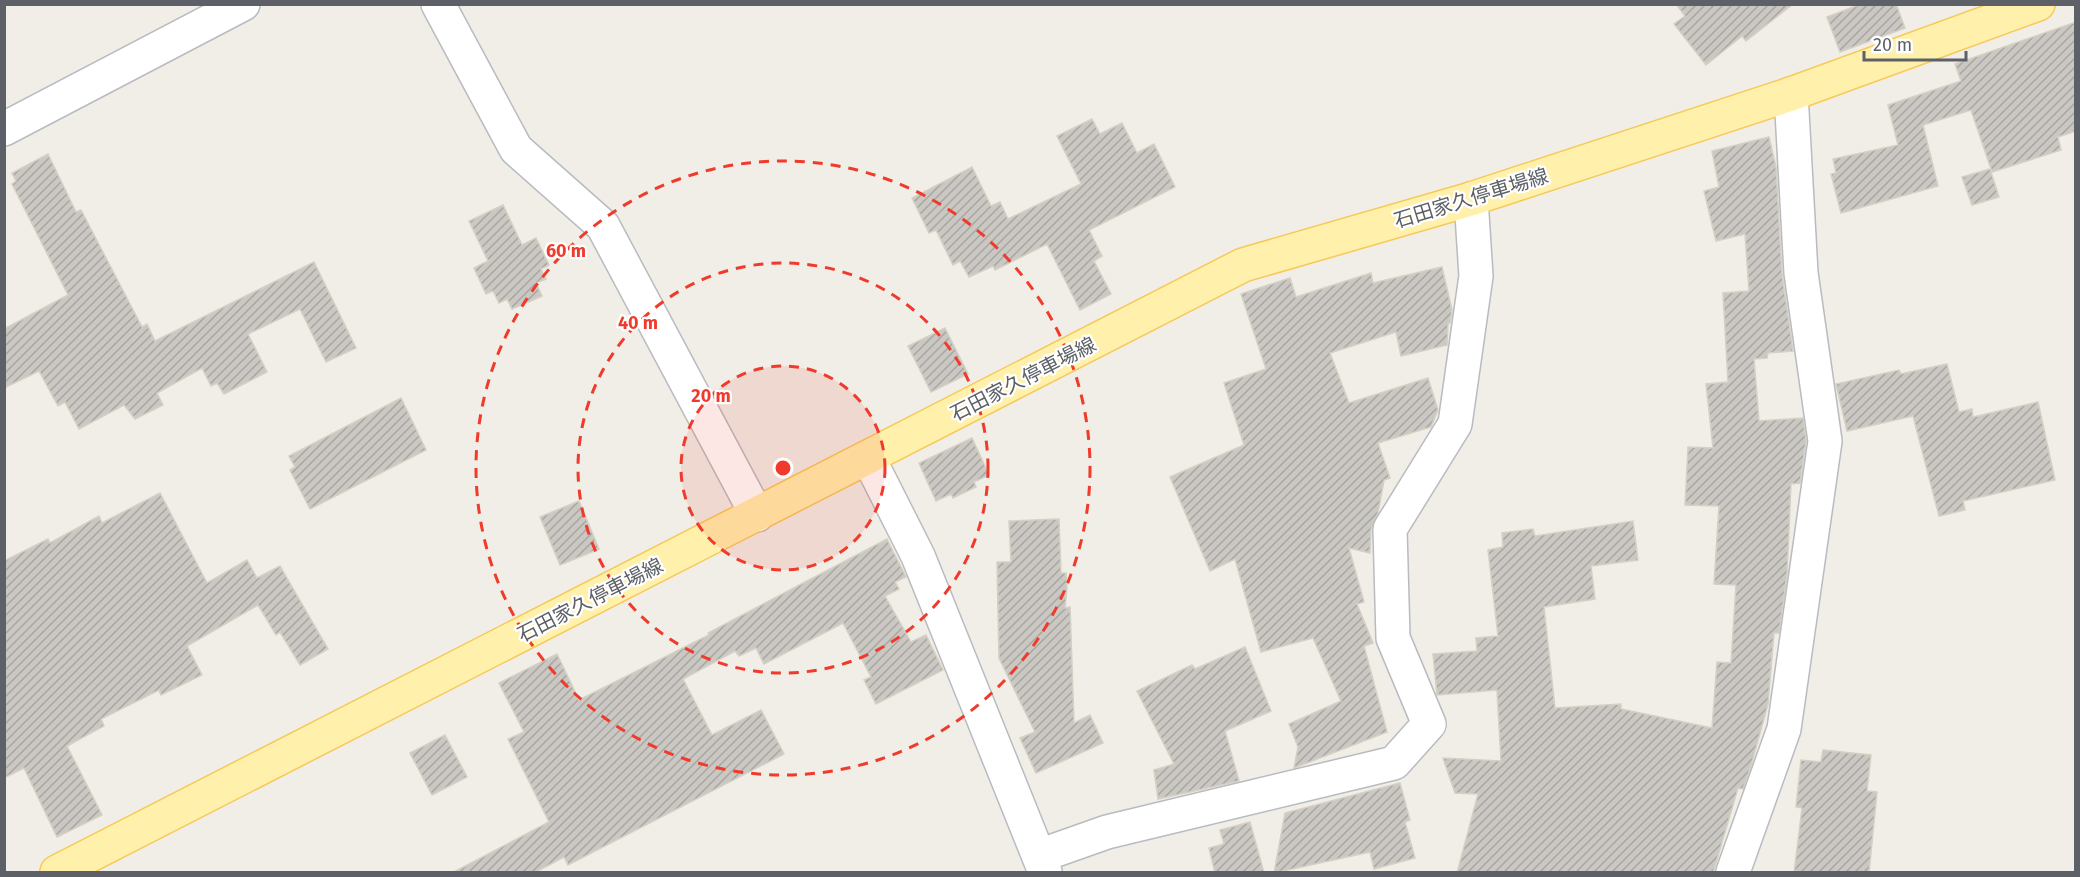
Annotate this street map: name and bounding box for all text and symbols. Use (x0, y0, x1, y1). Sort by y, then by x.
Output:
scale bar (1864, 24, 1966, 62)
text: 20 m (1873, 34, 1912, 56)
street label: 石田家久停車場線 (1391, 163, 1551, 233)
text: 60 m (546, 240, 586, 262)
text: 40 m (618, 312, 658, 334)
street label: 石田家久停車場線 (946, 332, 1100, 426)
text: 20 m (691, 385, 731, 407)
centre of rings (773, 458, 793, 478)
street label: 石田家久停車場線 (513, 553, 667, 647)

